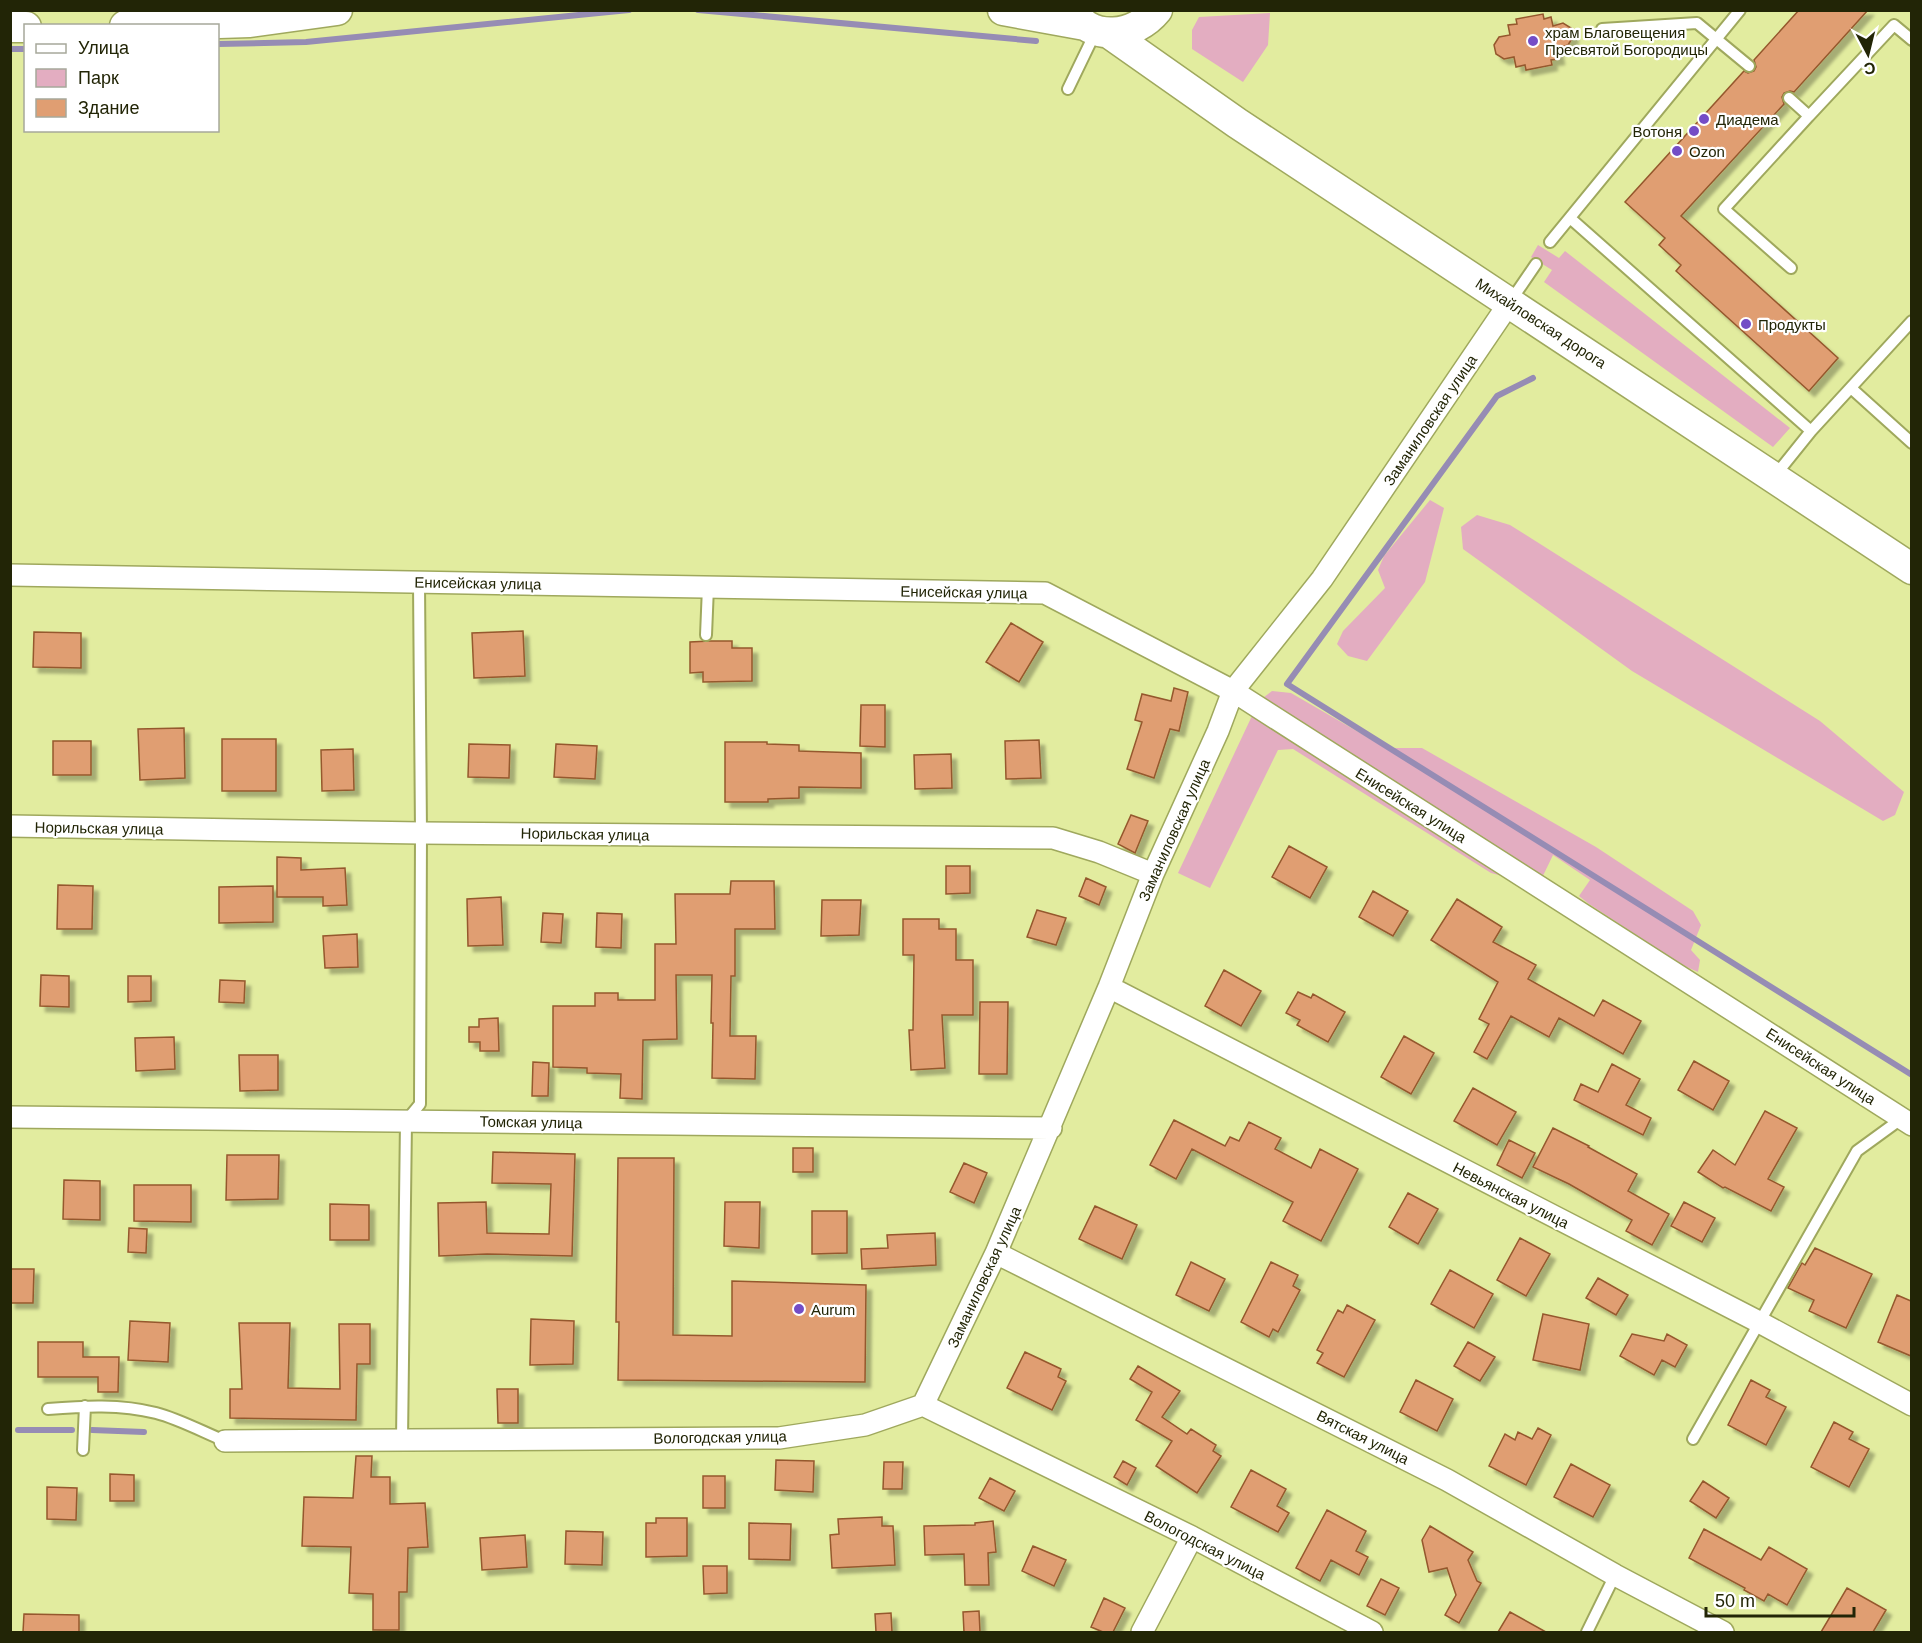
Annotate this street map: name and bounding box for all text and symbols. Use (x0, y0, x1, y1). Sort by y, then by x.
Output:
legend (24, 24, 219, 132)
place label: храм Благовещения Пресвятой Богородицы (1545, 24, 1708, 58)
north arrow (1838, 24, 1898, 84)
marker: храм Благовещения Пресвятой Богородицы (1526, 34, 1540, 48)
text: Улица (78, 38, 130, 58)
text: С (1863, 59, 1877, 78)
text: Парк (78, 68, 119, 88)
text: Здание (78, 98, 139, 118)
place label: Диадема (1716, 111, 1779, 128)
marker: Диадема (1697, 112, 1711, 126)
place label: Вотоня (1633, 123, 1682, 140)
marker: Вотоня (1687, 124, 1701, 138)
place label: Ozon (1689, 143, 1725, 160)
marker: Ozon (1670, 144, 1684, 158)
street label: Михайловская дорога (1473, 274, 1610, 372)
place label: Продукты (1758, 316, 1826, 333)
marker: Продукты (1739, 317, 1753, 331)
street label: Заманиловская улица (1380, 351, 1480, 489)
street label: Енисейская улица (414, 573, 542, 593)
street label: Енисейская улица (900, 582, 1028, 602)
street label: Заманиловская улица (1135, 756, 1213, 904)
street label: Енисейская улица (1353, 764, 1470, 846)
street label: Норильская улица (34, 818, 164, 838)
street label: Норильская улица (520, 824, 650, 844)
street label: Енисейская улица (1763, 1024, 1879, 1108)
street label: Томская улица (479, 1113, 583, 1131)
street label: Невьянская улица (1450, 1158, 1572, 1232)
street label: Заманиловская улица (944, 1203, 1025, 1350)
place label: Aurum (811, 1301, 855, 1318)
marker: Aurum (792, 1302, 806, 1316)
street label: Вятская улица (1314, 1407, 1412, 1468)
street label: Вологодская улица (653, 1427, 788, 1447)
street label: Вологодская улица (1142, 1507, 1269, 1583)
scale bar (1706, 1580, 1854, 1618)
text: 50 m (1715, 1591, 1755, 1611)

